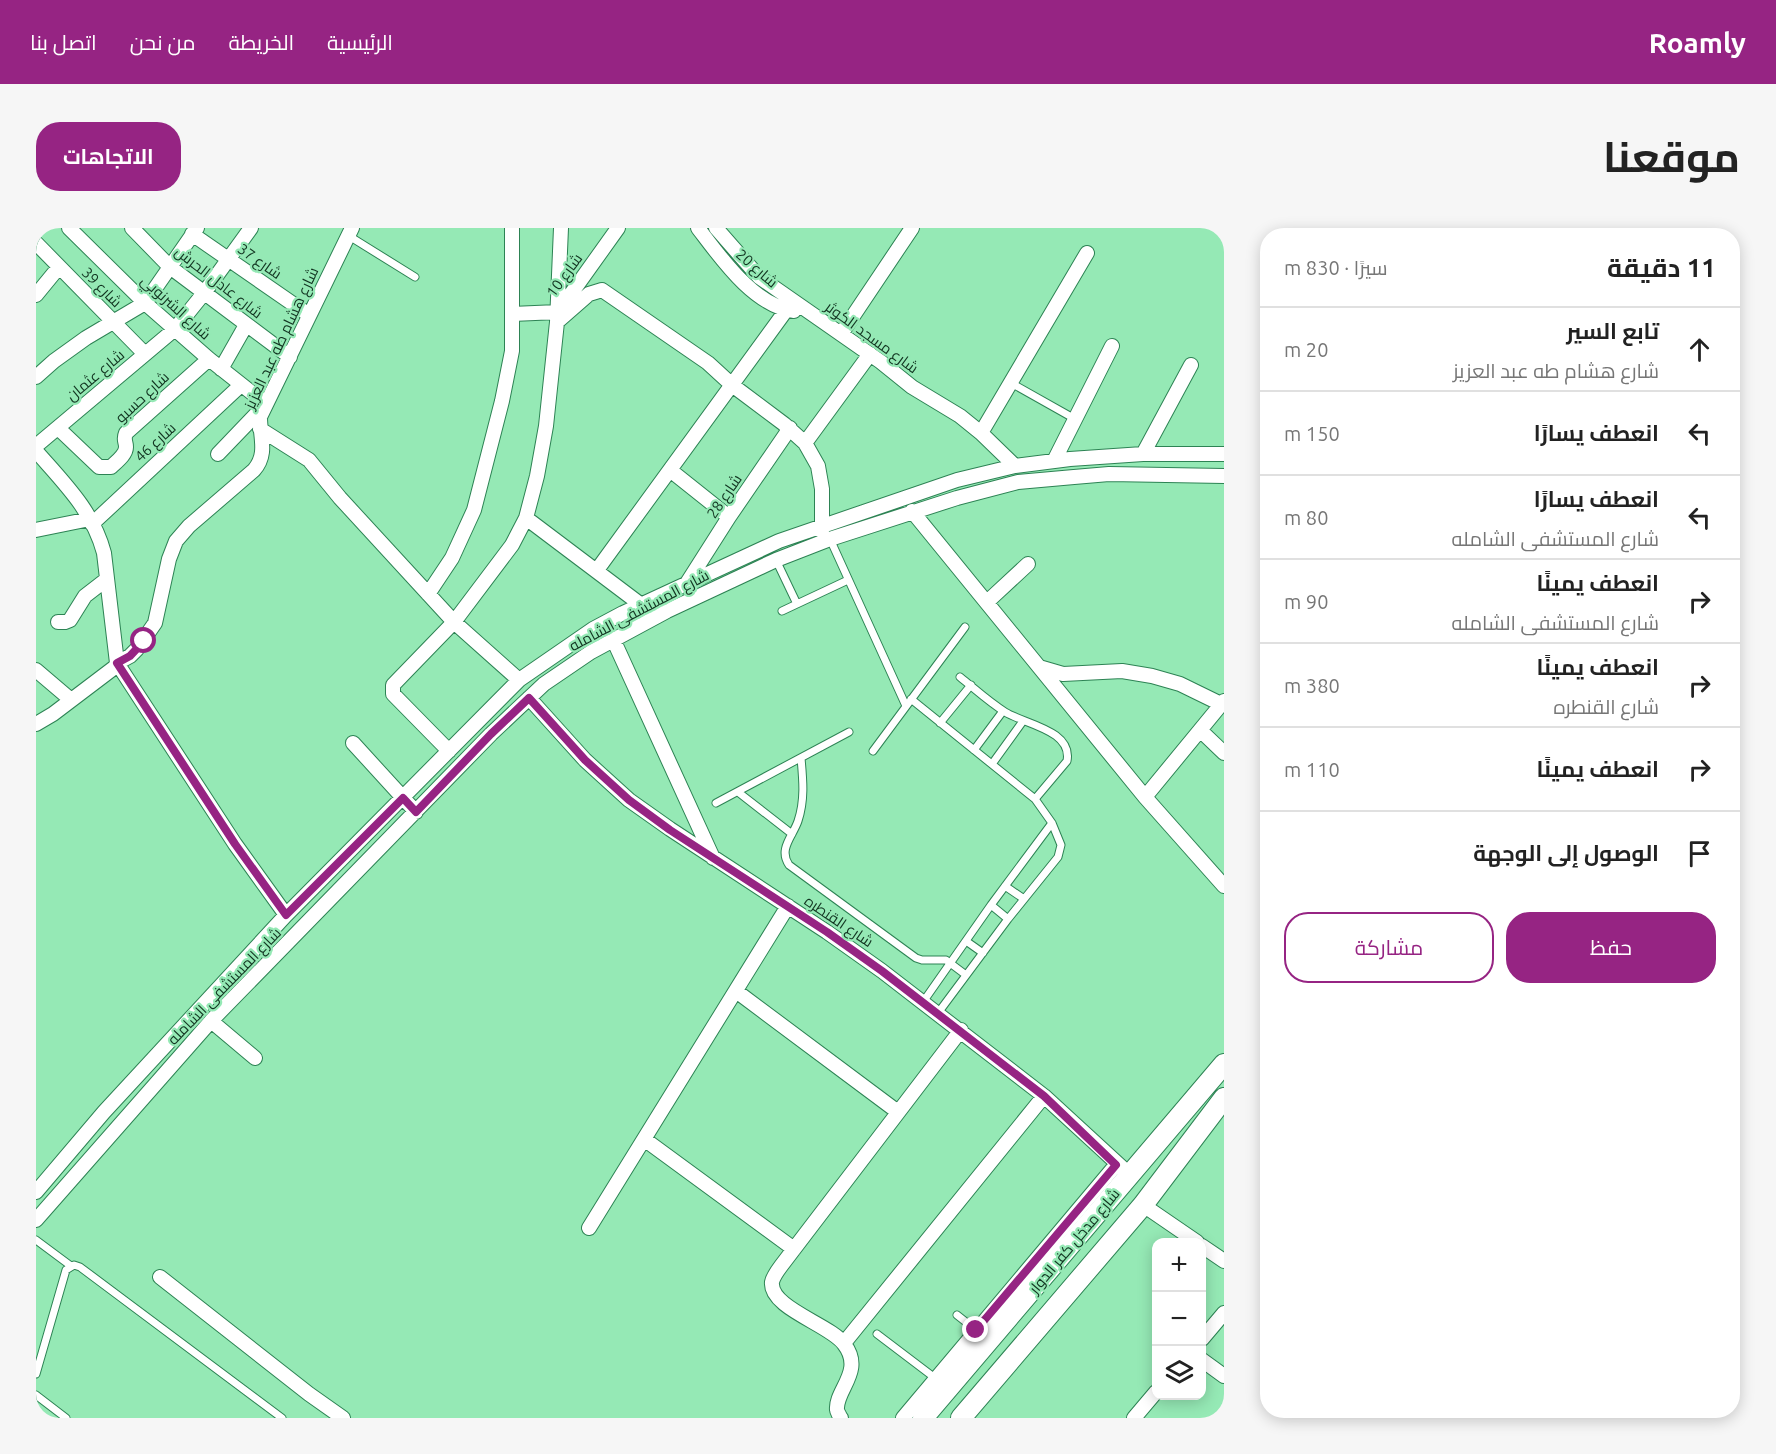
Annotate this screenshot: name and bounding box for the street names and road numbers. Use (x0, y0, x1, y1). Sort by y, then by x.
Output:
street label: شارع 37 (233, 240, 285, 285)
street label: شارع عادل الحرش (170, 243, 266, 324)
street label: شارع 20 (731, 245, 781, 293)
street label: شارع 10 (543, 250, 588, 302)
street label: شارع 39 (76, 264, 125, 313)
street label: شارع هشام طه عبد العزيز (240, 264, 324, 414)
street label: شارع الشرنوبي (135, 271, 214, 346)
street label: شارع مسجد الكوثر (820, 297, 922, 379)
street label: شارع عثمان (63, 346, 129, 406)
street label: شارع حسبو (112, 368, 174, 428)
street label: شارع 46 (131, 419, 181, 467)
street label: شارع 28 (703, 471, 747, 523)
street label: شارع المستشفى الشامله (566, 566, 713, 657)
street label: شارع القنطره (800, 892, 877, 953)
street label: شارع المستشفى الشامله (164, 924, 286, 1050)
street label: شارع مدخل كفر الدوار (1025, 1185, 1125, 1300)

